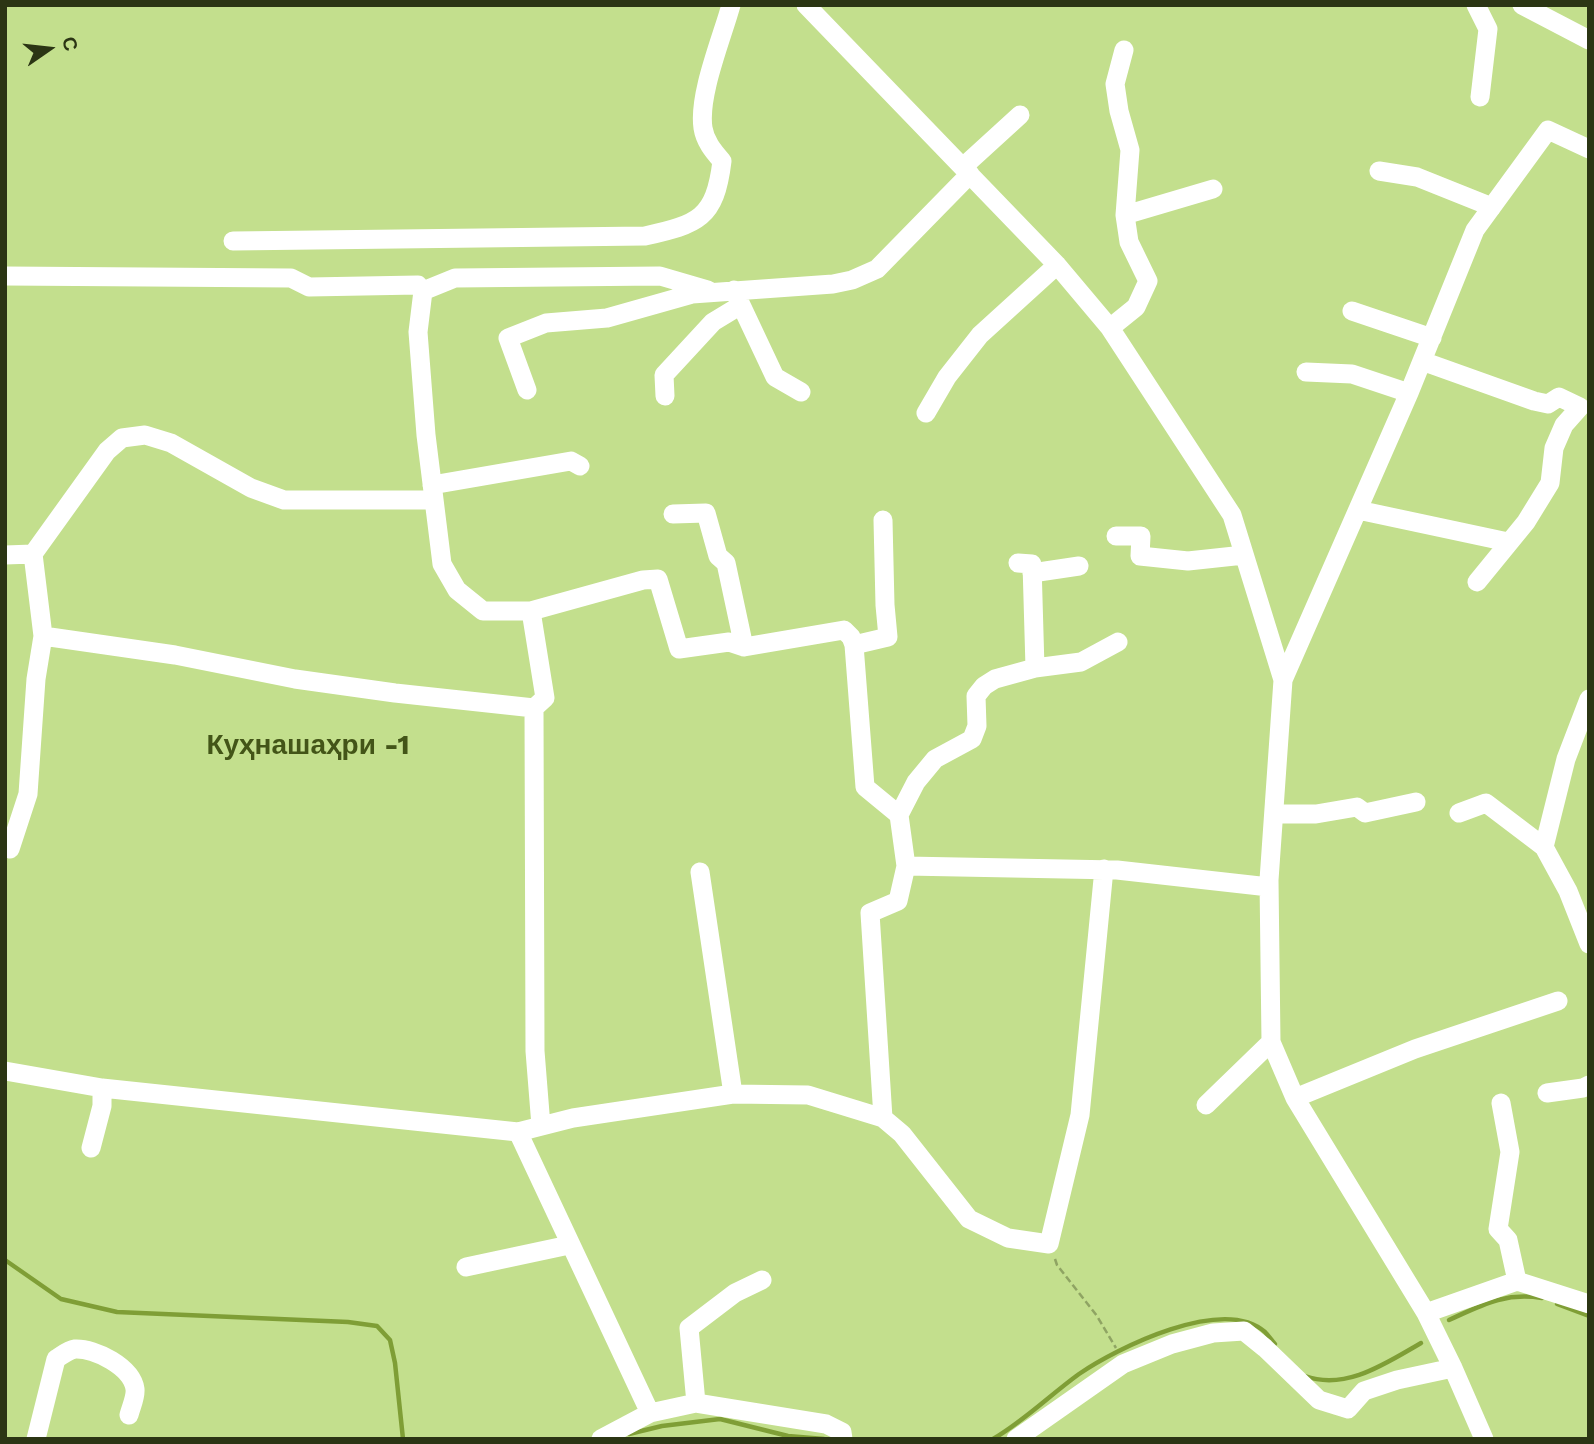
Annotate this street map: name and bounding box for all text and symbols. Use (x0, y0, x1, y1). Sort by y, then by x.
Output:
north arrow (14, 14, 84, 84)
text: С (57, 34, 83, 53)
district label: Куҳнашаҳри -1 (206, 729, 410, 763)

